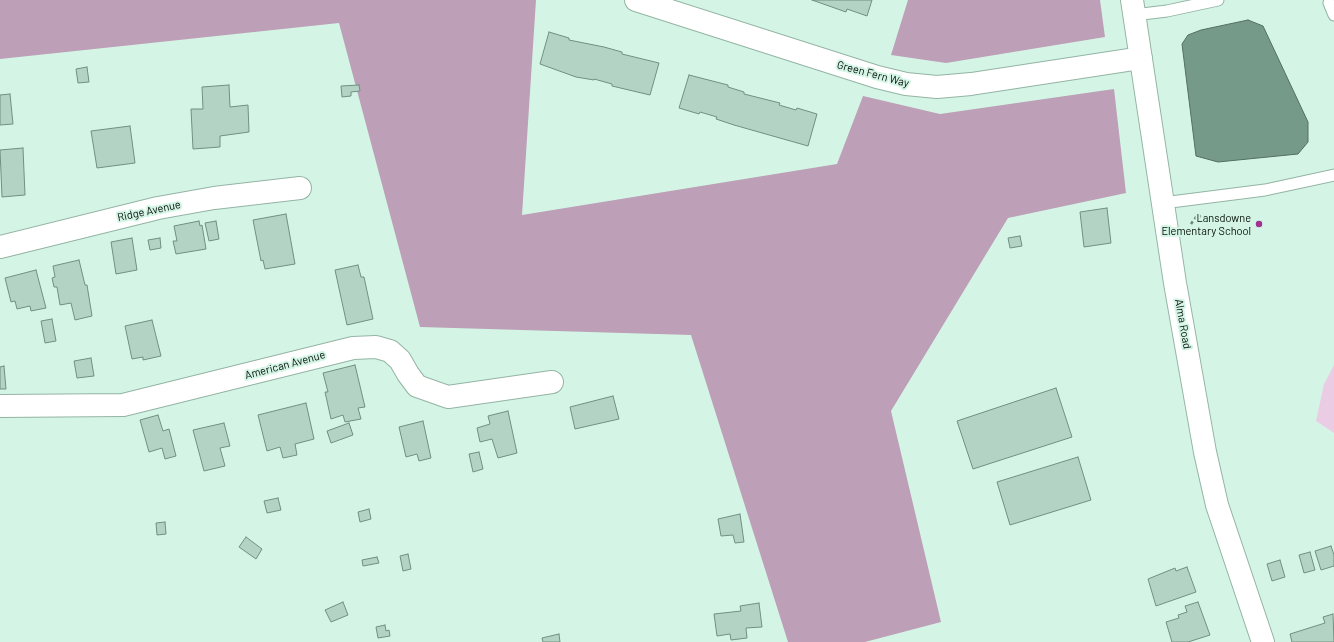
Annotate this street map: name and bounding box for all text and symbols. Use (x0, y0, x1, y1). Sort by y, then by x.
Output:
street label: Green Fern Way (836, 58, 910, 90)
street label: Ridge Avenue (116, 198, 182, 224)
place label: Lansdowne Elementary School (1161, 211, 1251, 237)
marker: Lansdowne Elementary School (1254, 219, 1264, 229)
street label: Alma Road (1172, 298, 1194, 350)
street label: American Avenue (243, 348, 327, 382)

